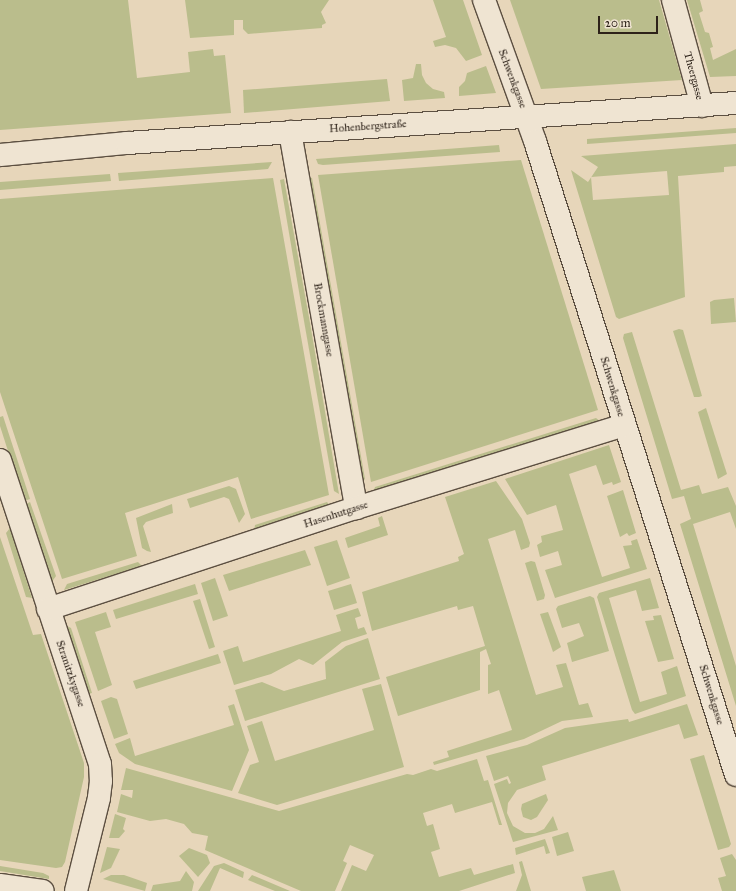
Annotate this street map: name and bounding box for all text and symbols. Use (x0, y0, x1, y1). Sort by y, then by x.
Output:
scale bar (600, 8, 660, 34)
text: 20 m (605, 16, 631, 30)
street label: Schwenkgasse (495, 48, 529, 110)
street label: Theergasse (680, 50, 706, 102)
street label: Hohenbergstraße (329, 118, 407, 136)
street label: Brockmanngasse (310, 282, 336, 358)
street label: Schwenkgasse (597, 355, 627, 419)
street label: Hasenhutgasse (302, 498, 370, 532)
street label: Stranitzkygasse (52, 639, 88, 709)
street label: Schwenkgasse (696, 663, 726, 727)

